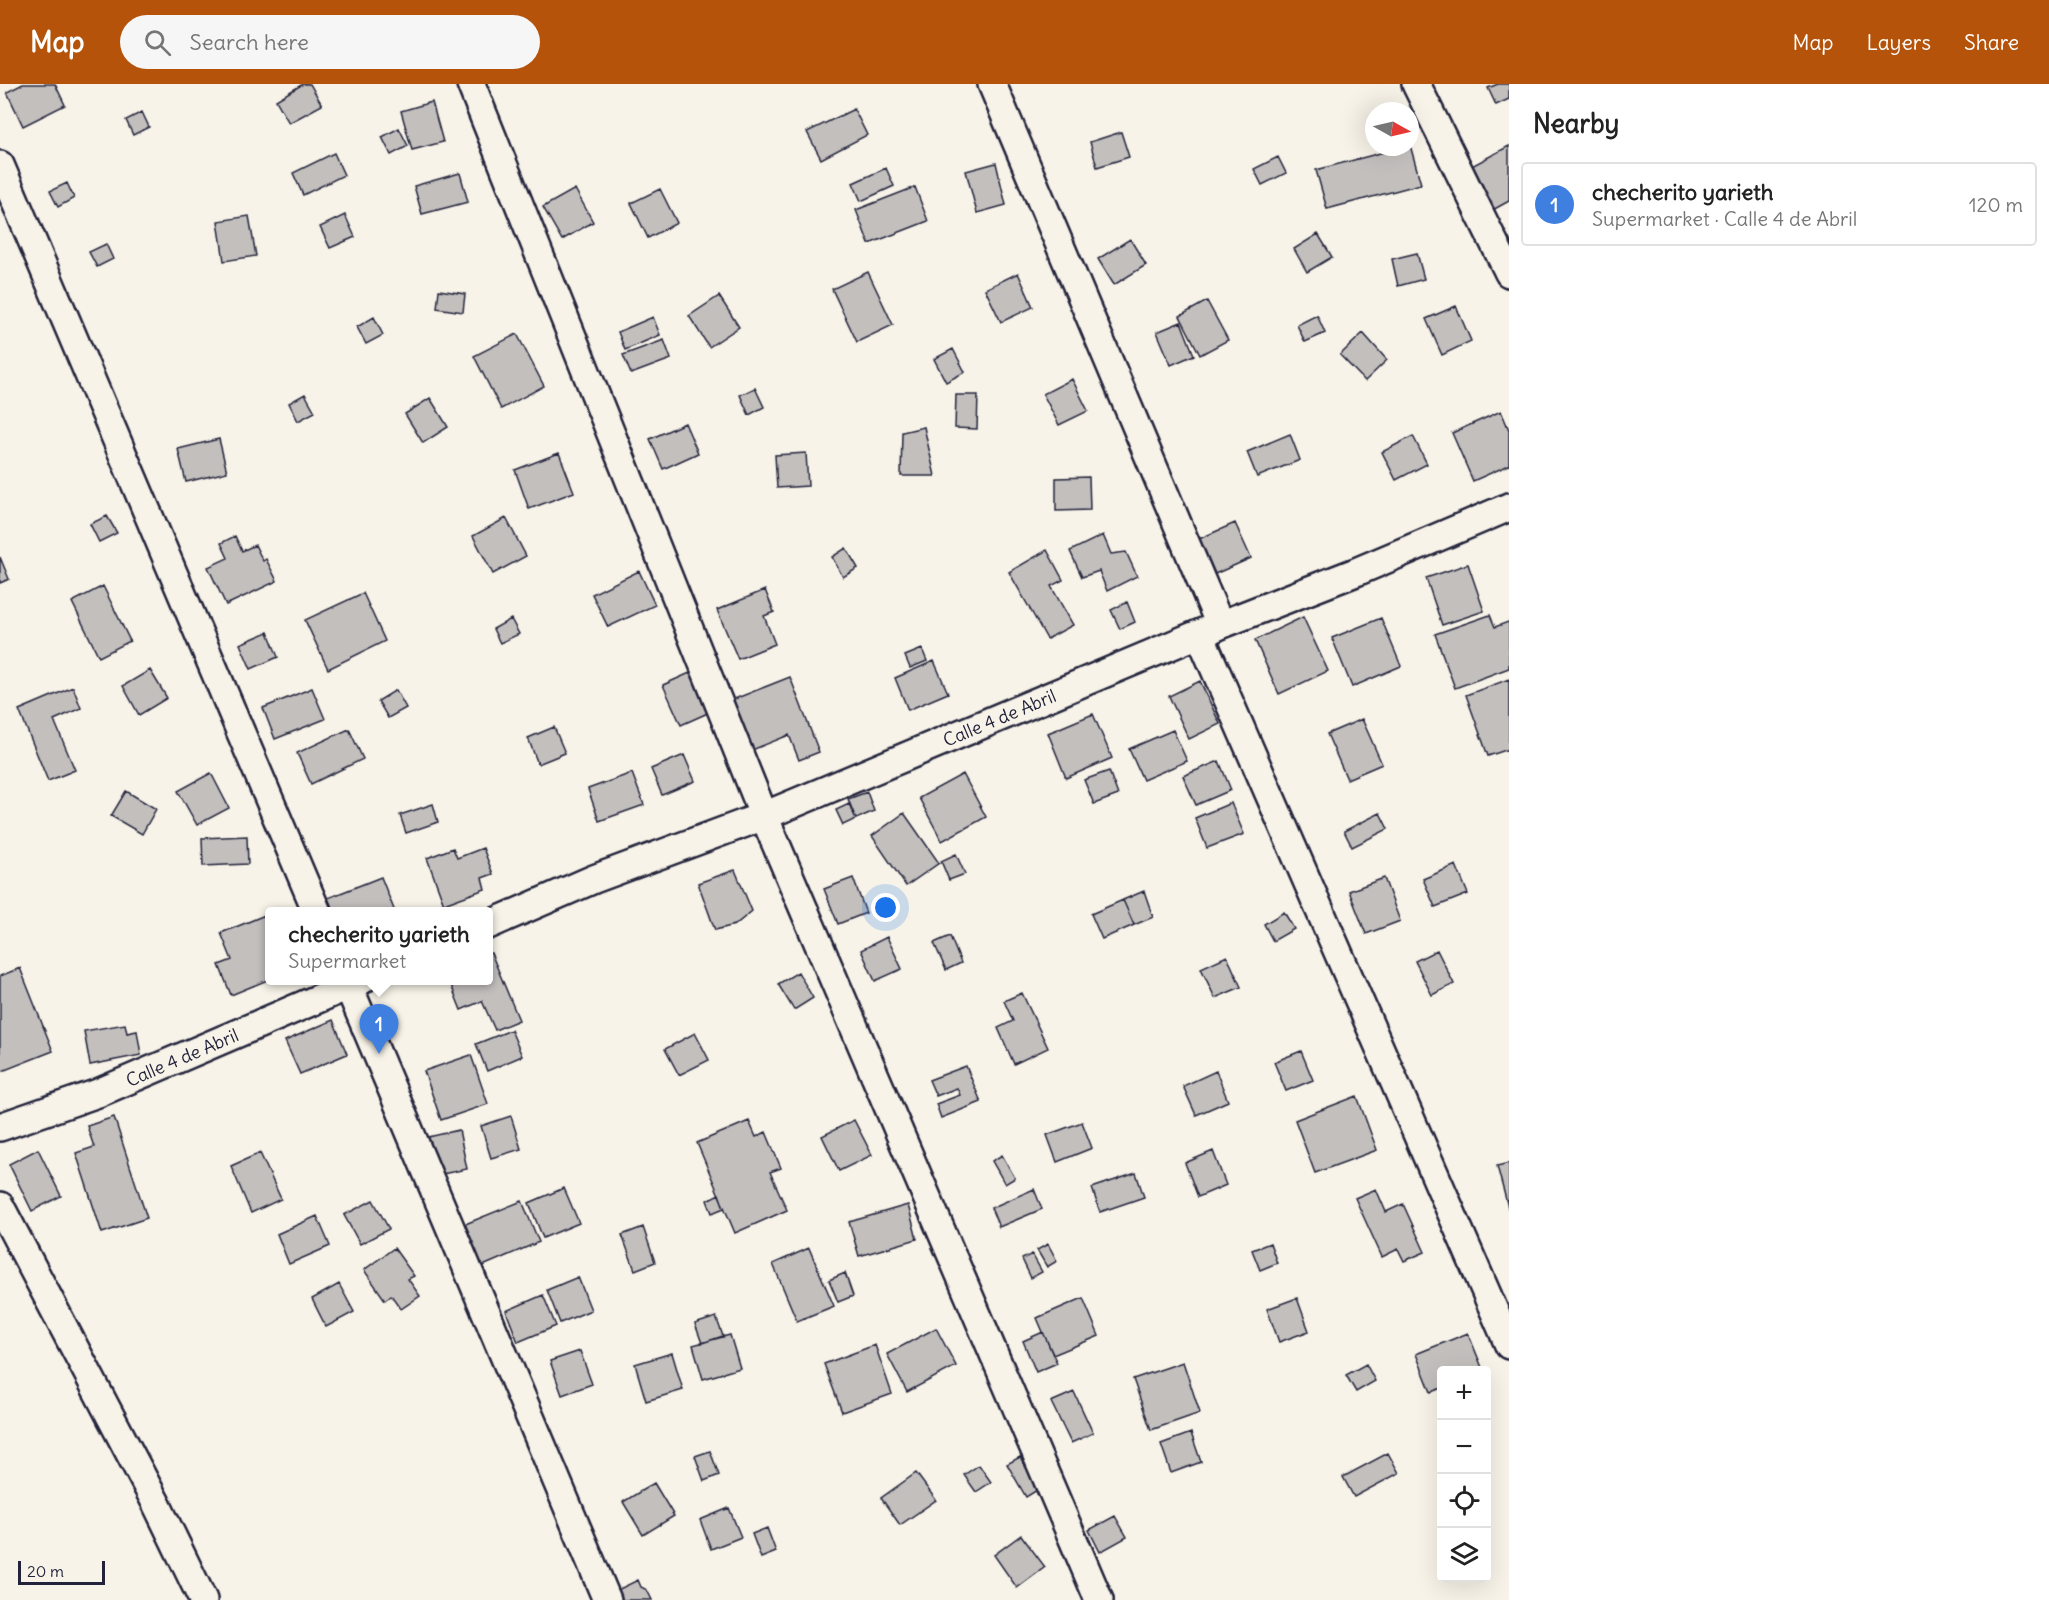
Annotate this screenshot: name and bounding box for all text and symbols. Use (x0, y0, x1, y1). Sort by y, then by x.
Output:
search box (120, 15, 540, 69)
text: Map (30, 24, 84, 60)
icon: search (141, 26, 174, 59)
text: Search here (189, 28, 309, 56)
text: Map (1793, 29, 1833, 56)
text: Layers (1866, 29, 1931, 56)
text: Share (1964, 29, 2019, 56)
north arrow (1365, 102, 1419, 156)
text: Nearby (1533, 107, 1619, 140)
text: checherito yarieth (1592, 178, 1773, 206)
text: 1 (1551, 192, 1558, 217)
text: 120 m (1969, 192, 2023, 217)
text: Supermarket · Calle 4 de Abril (1592, 206, 1857, 231)
street label: Calle 4 de Abril (939, 684, 1059, 751)
your location (871, 893, 900, 922)
popup (265, 907, 493, 985)
text: checherito yarieth (288, 920, 470, 948)
text: Supermarket (288, 948, 406, 973)
pin: 1 (360, 1004, 398, 1054)
street label: Calle 4 de Abril (122, 1023, 242, 1091)
map controls (1437, 1366, 1491, 1582)
button: + (1437, 1366, 1491, 1420)
button: − (1437, 1420, 1491, 1474)
button: locate (1437, 1474, 1491, 1528)
button: layers (1437, 1528, 1491, 1582)
scale bar (18, 1558, 105, 1586)
text: 20 m (27, 1561, 64, 1581)

